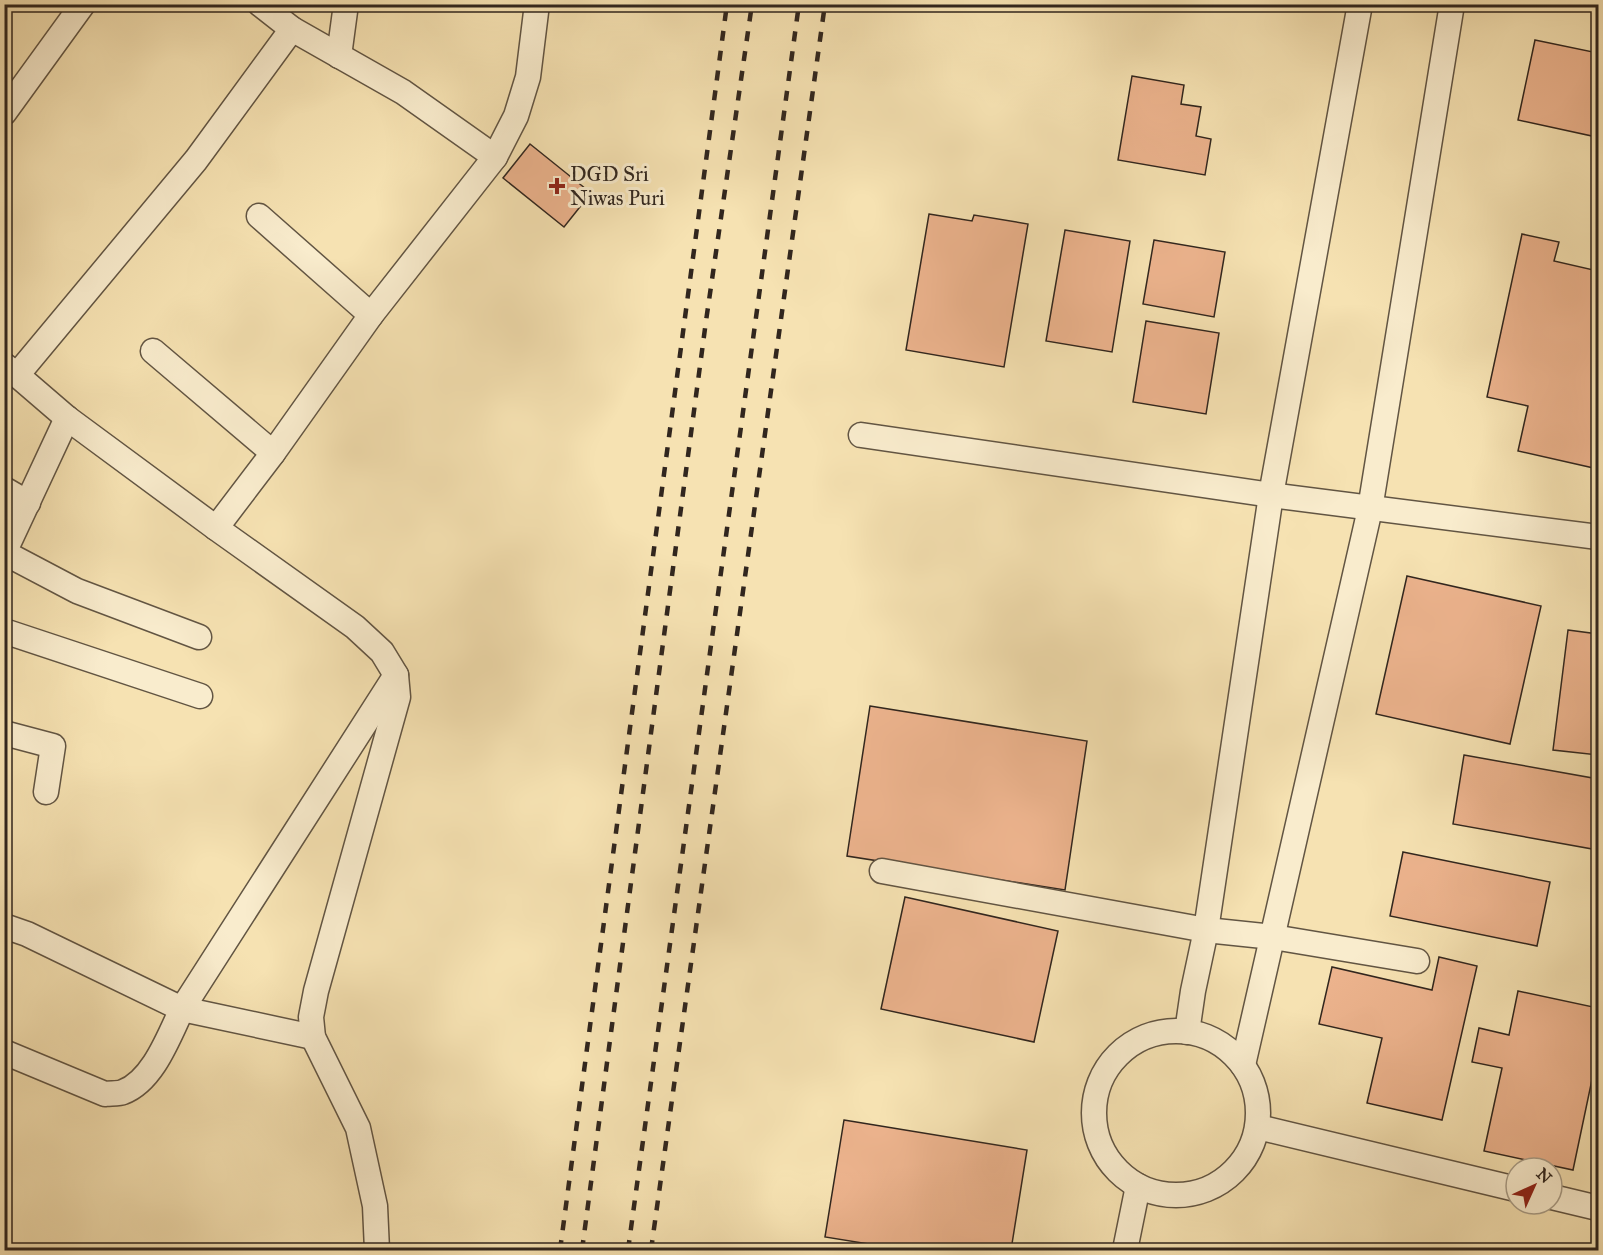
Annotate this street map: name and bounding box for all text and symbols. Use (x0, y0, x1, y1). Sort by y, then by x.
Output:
place label: DGD Sri Niwas Puri (570, 161, 665, 211)
marker: DGD Sri Niwas Puri (548, 177, 566, 195)
north arrow (1504, 1156, 1564, 1216)
text: N (1533, 1164, 1556, 1188)

